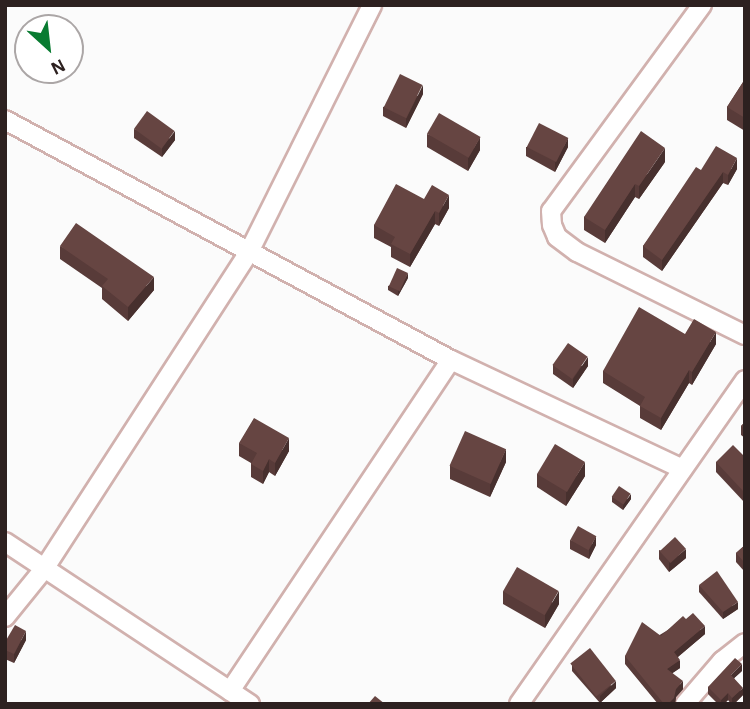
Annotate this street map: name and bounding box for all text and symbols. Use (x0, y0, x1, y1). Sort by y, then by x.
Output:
north arrow (14, 14, 84, 84)
text: N (48, 55, 68, 78)

